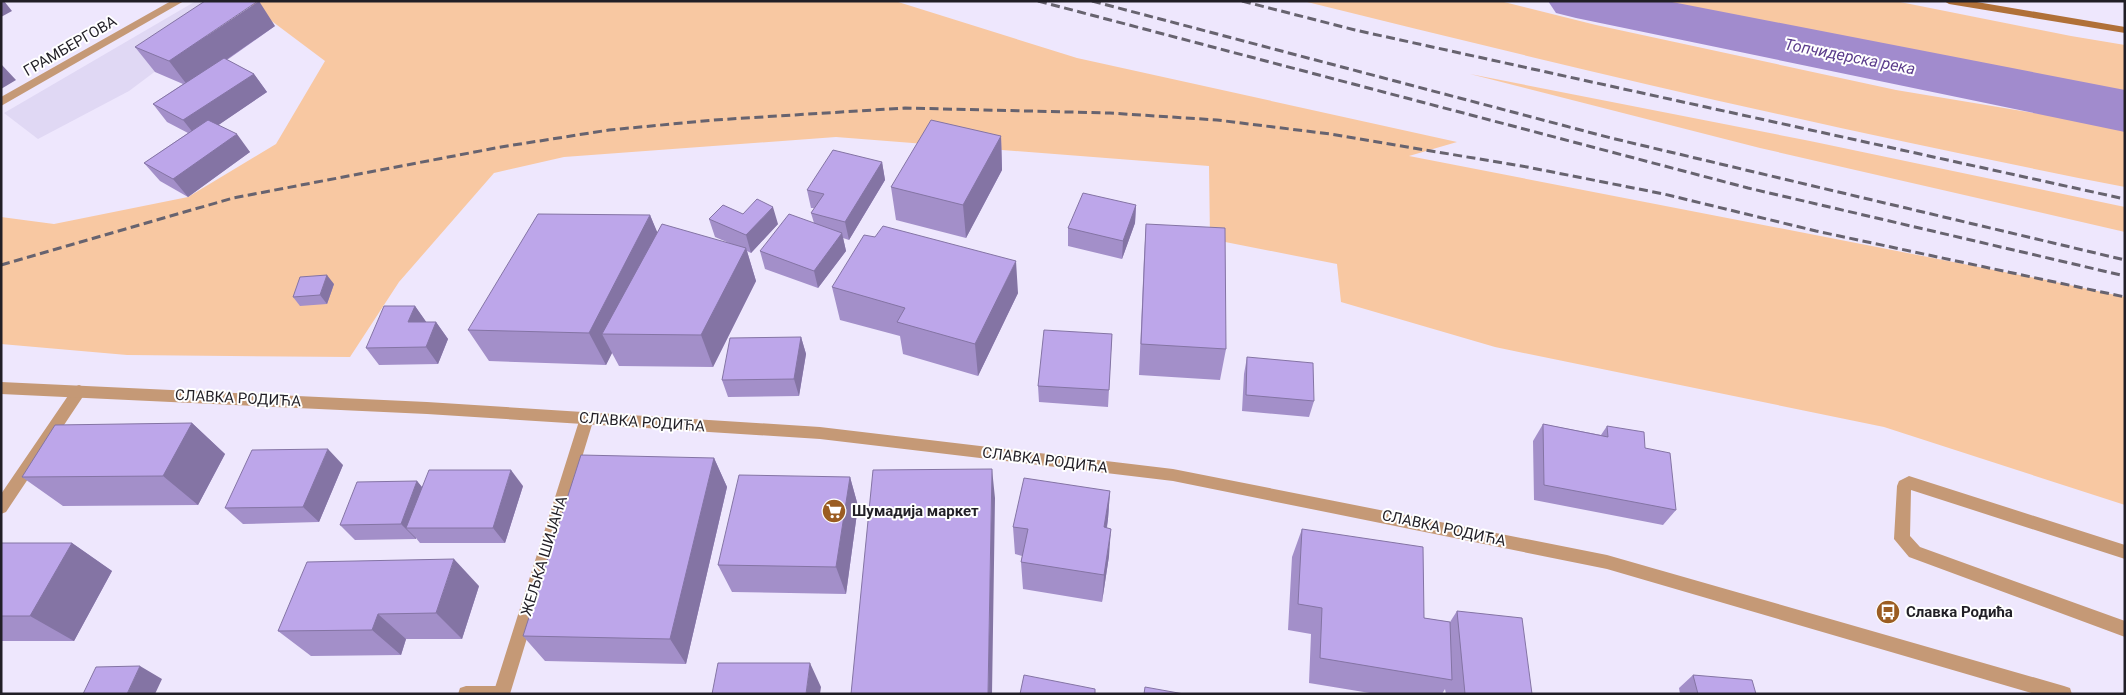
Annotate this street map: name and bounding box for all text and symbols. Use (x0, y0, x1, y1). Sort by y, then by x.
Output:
street label: ГРАМБЕРГОВА (20, 12, 120, 80)
water label: Топчидерска река (1783, 35, 1917, 78)
street label: СЛАВКА РОДИЋА (175, 386, 302, 410)
street label: СЛАВКА РОДИЋА (578, 409, 706, 435)
street label: СЛАВКА РОДИЋА (981, 443, 1109, 477)
street label: ЖЕЉКА ШИЈАНА (517, 494, 571, 618)
supermarket icon: Шумадија маркет (821, 498, 847, 524)
place label: Шумадија маркет (852, 502, 979, 520)
street label: СЛАВКА РОДИЋА (1380, 506, 1508, 550)
bus stop icon: Славка Родића (1875, 599, 1901, 625)
place label: Славка Родића (1906, 603, 2013, 621)

